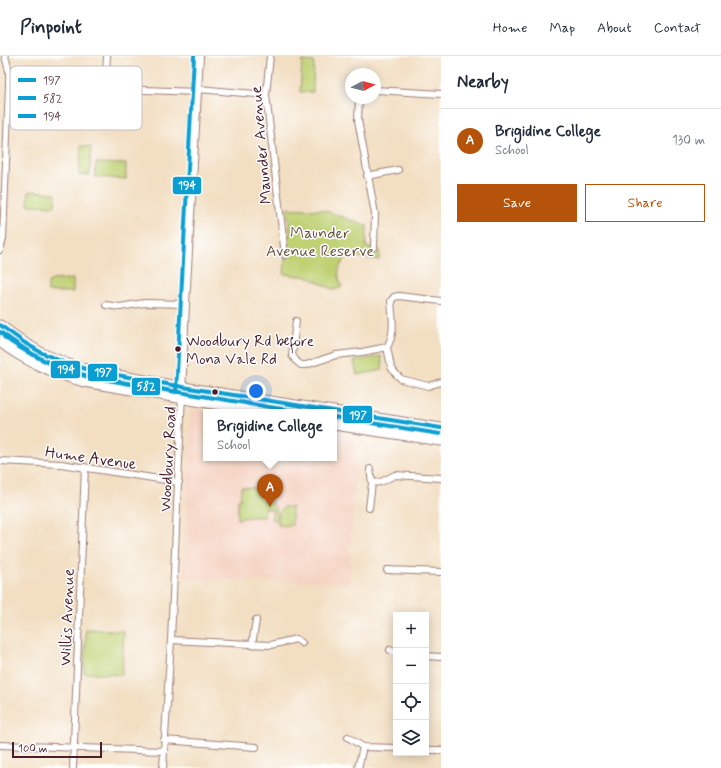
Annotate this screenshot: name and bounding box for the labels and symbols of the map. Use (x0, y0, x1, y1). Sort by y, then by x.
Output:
legend (10, 66, 142, 130)
north arrow (345, 68, 381, 104)
text: 197 (43, 74, 61, 88)
street label: Maunder Avenue (246, 85, 277, 205)
text: 582 (43, 92, 63, 106)
text: 194 (43, 110, 61, 124)
line badge: 194 (172, 176, 202, 195)
text: 194 (178, 179, 196, 193)
park label: Maunder Avenue Reserve (266, 223, 374, 262)
place label: Woodbury Rd before Mona Vale Rd (186, 332, 314, 370)
marker: Woodbury Rd before Mona Vale Rd (173, 344, 183, 354)
line badge: 194 (50, 360, 81, 379)
text: 194 (57, 363, 75, 377)
line badge: 197 (87, 363, 118, 382)
text: 197 (94, 366, 113, 380)
line badge: 582 (131, 377, 161, 396)
text: 582 (136, 380, 156, 394)
your location (246, 381, 266, 401)
unlabelled marker (210, 387, 220, 397)
line badge: 197 (342, 405, 373, 424)
street label: Woodbury Road (155, 406, 182, 512)
text: 197 (349, 409, 368, 423)
street label: Hume Avenue (44, 442, 138, 475)
pin: A (257, 474, 283, 507)
street label: Willis Avenue (55, 568, 80, 666)
scale bar (12, 740, 102, 759)

